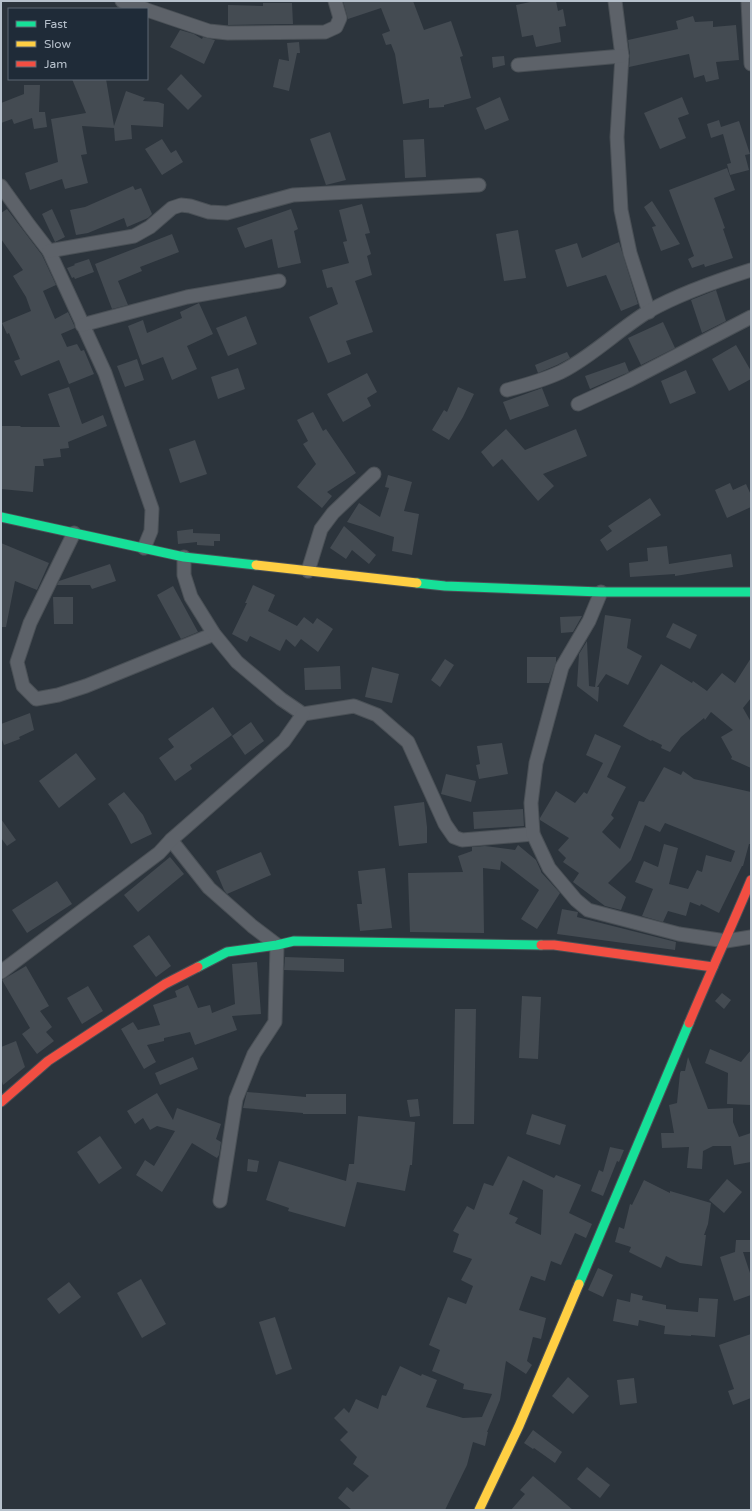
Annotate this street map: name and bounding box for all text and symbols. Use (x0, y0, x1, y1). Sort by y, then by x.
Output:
legend (8, 8, 148, 80)
text: Fast (44, 17, 68, 31)
text: Slow (44, 37, 71, 51)
text: Jam (44, 57, 67, 71)

